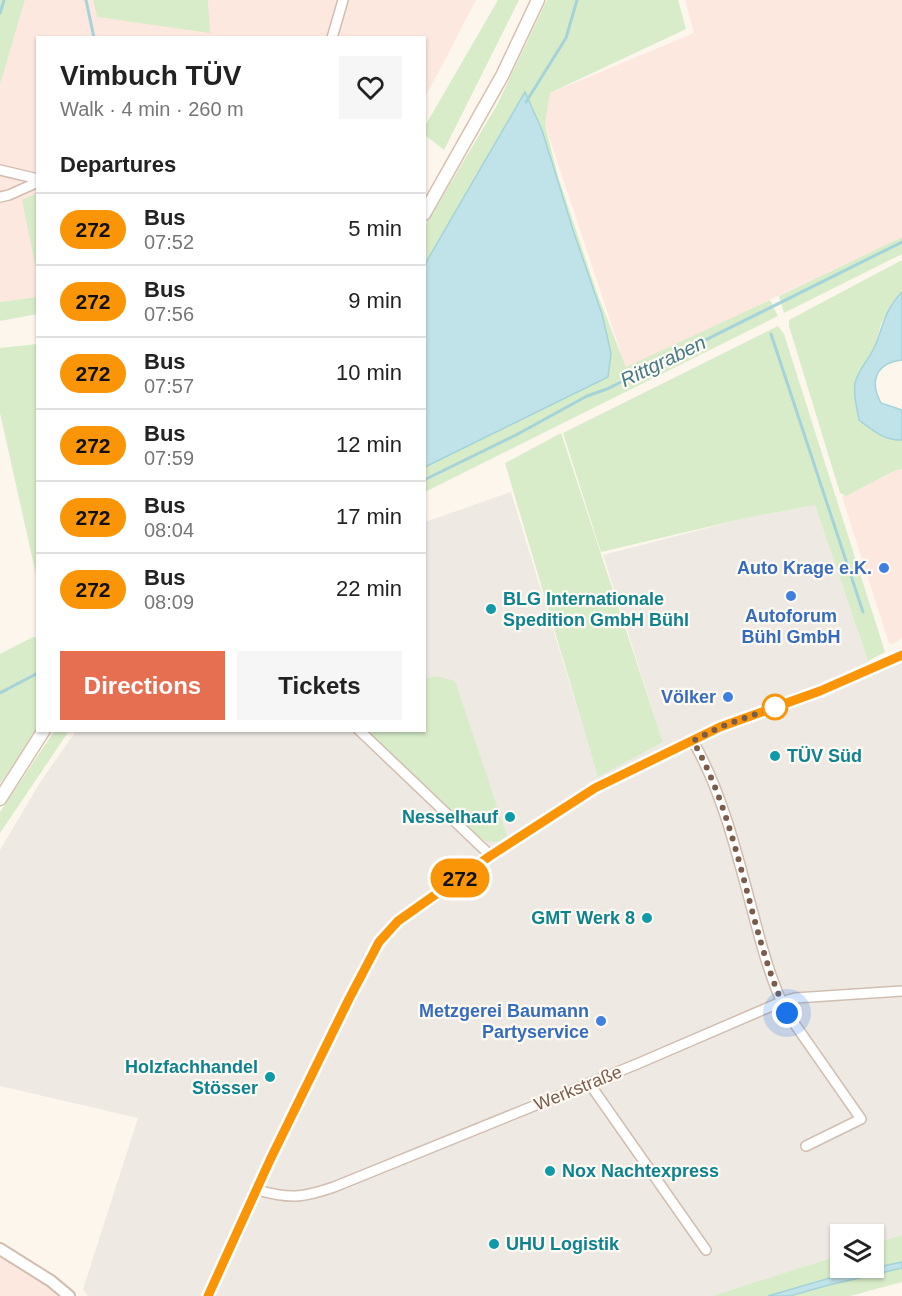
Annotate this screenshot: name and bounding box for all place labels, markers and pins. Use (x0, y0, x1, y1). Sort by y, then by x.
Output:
place label: Auto Krage e.K. (737, 558, 872, 578)
marker: Auto Krage e.K. (877, 561, 891, 575)
place label: BLG Internationale Spedition GmbH Bühl (503, 589, 689, 630)
marker: Autoforum Bühl GmbH (784, 589, 798, 603)
marker: BLG Internationale Spedition GmbH Bühl (484, 602, 498, 616)
place label: Autoforum Bühl GmbH (742, 606, 841, 647)
place label: Völker (661, 687, 716, 707)
marker: Völker (721, 690, 735, 704)
unlabelled marker (762, 694, 788, 720)
place label: TÜV Süd (787, 746, 862, 766)
marker: TÜV Süd (768, 749, 782, 763)
place label: Nesselhauf (402, 807, 499, 827)
marker: Nesselhauf (503, 810, 517, 824)
place label: GMT Werk 8 (531, 908, 635, 928)
marker: GMT Werk 8 (640, 911, 654, 925)
place label: Metzgerei Baumann Partyservice (419, 1001, 589, 1042)
marker: Metzgerei Baumann Partyservice (594, 1014, 608, 1028)
place label: Holzfachhandel Stösser (125, 1057, 258, 1098)
marker: Holzfachhandel Stösser (263, 1070, 277, 1084)
place label: Nox Nachtexpress (562, 1161, 719, 1181)
marker: Nox Nachtexpress (543, 1164, 557, 1178)
place label: UHU Logistik (506, 1234, 620, 1254)
marker: UHU Logistik (487, 1237, 501, 1251)

